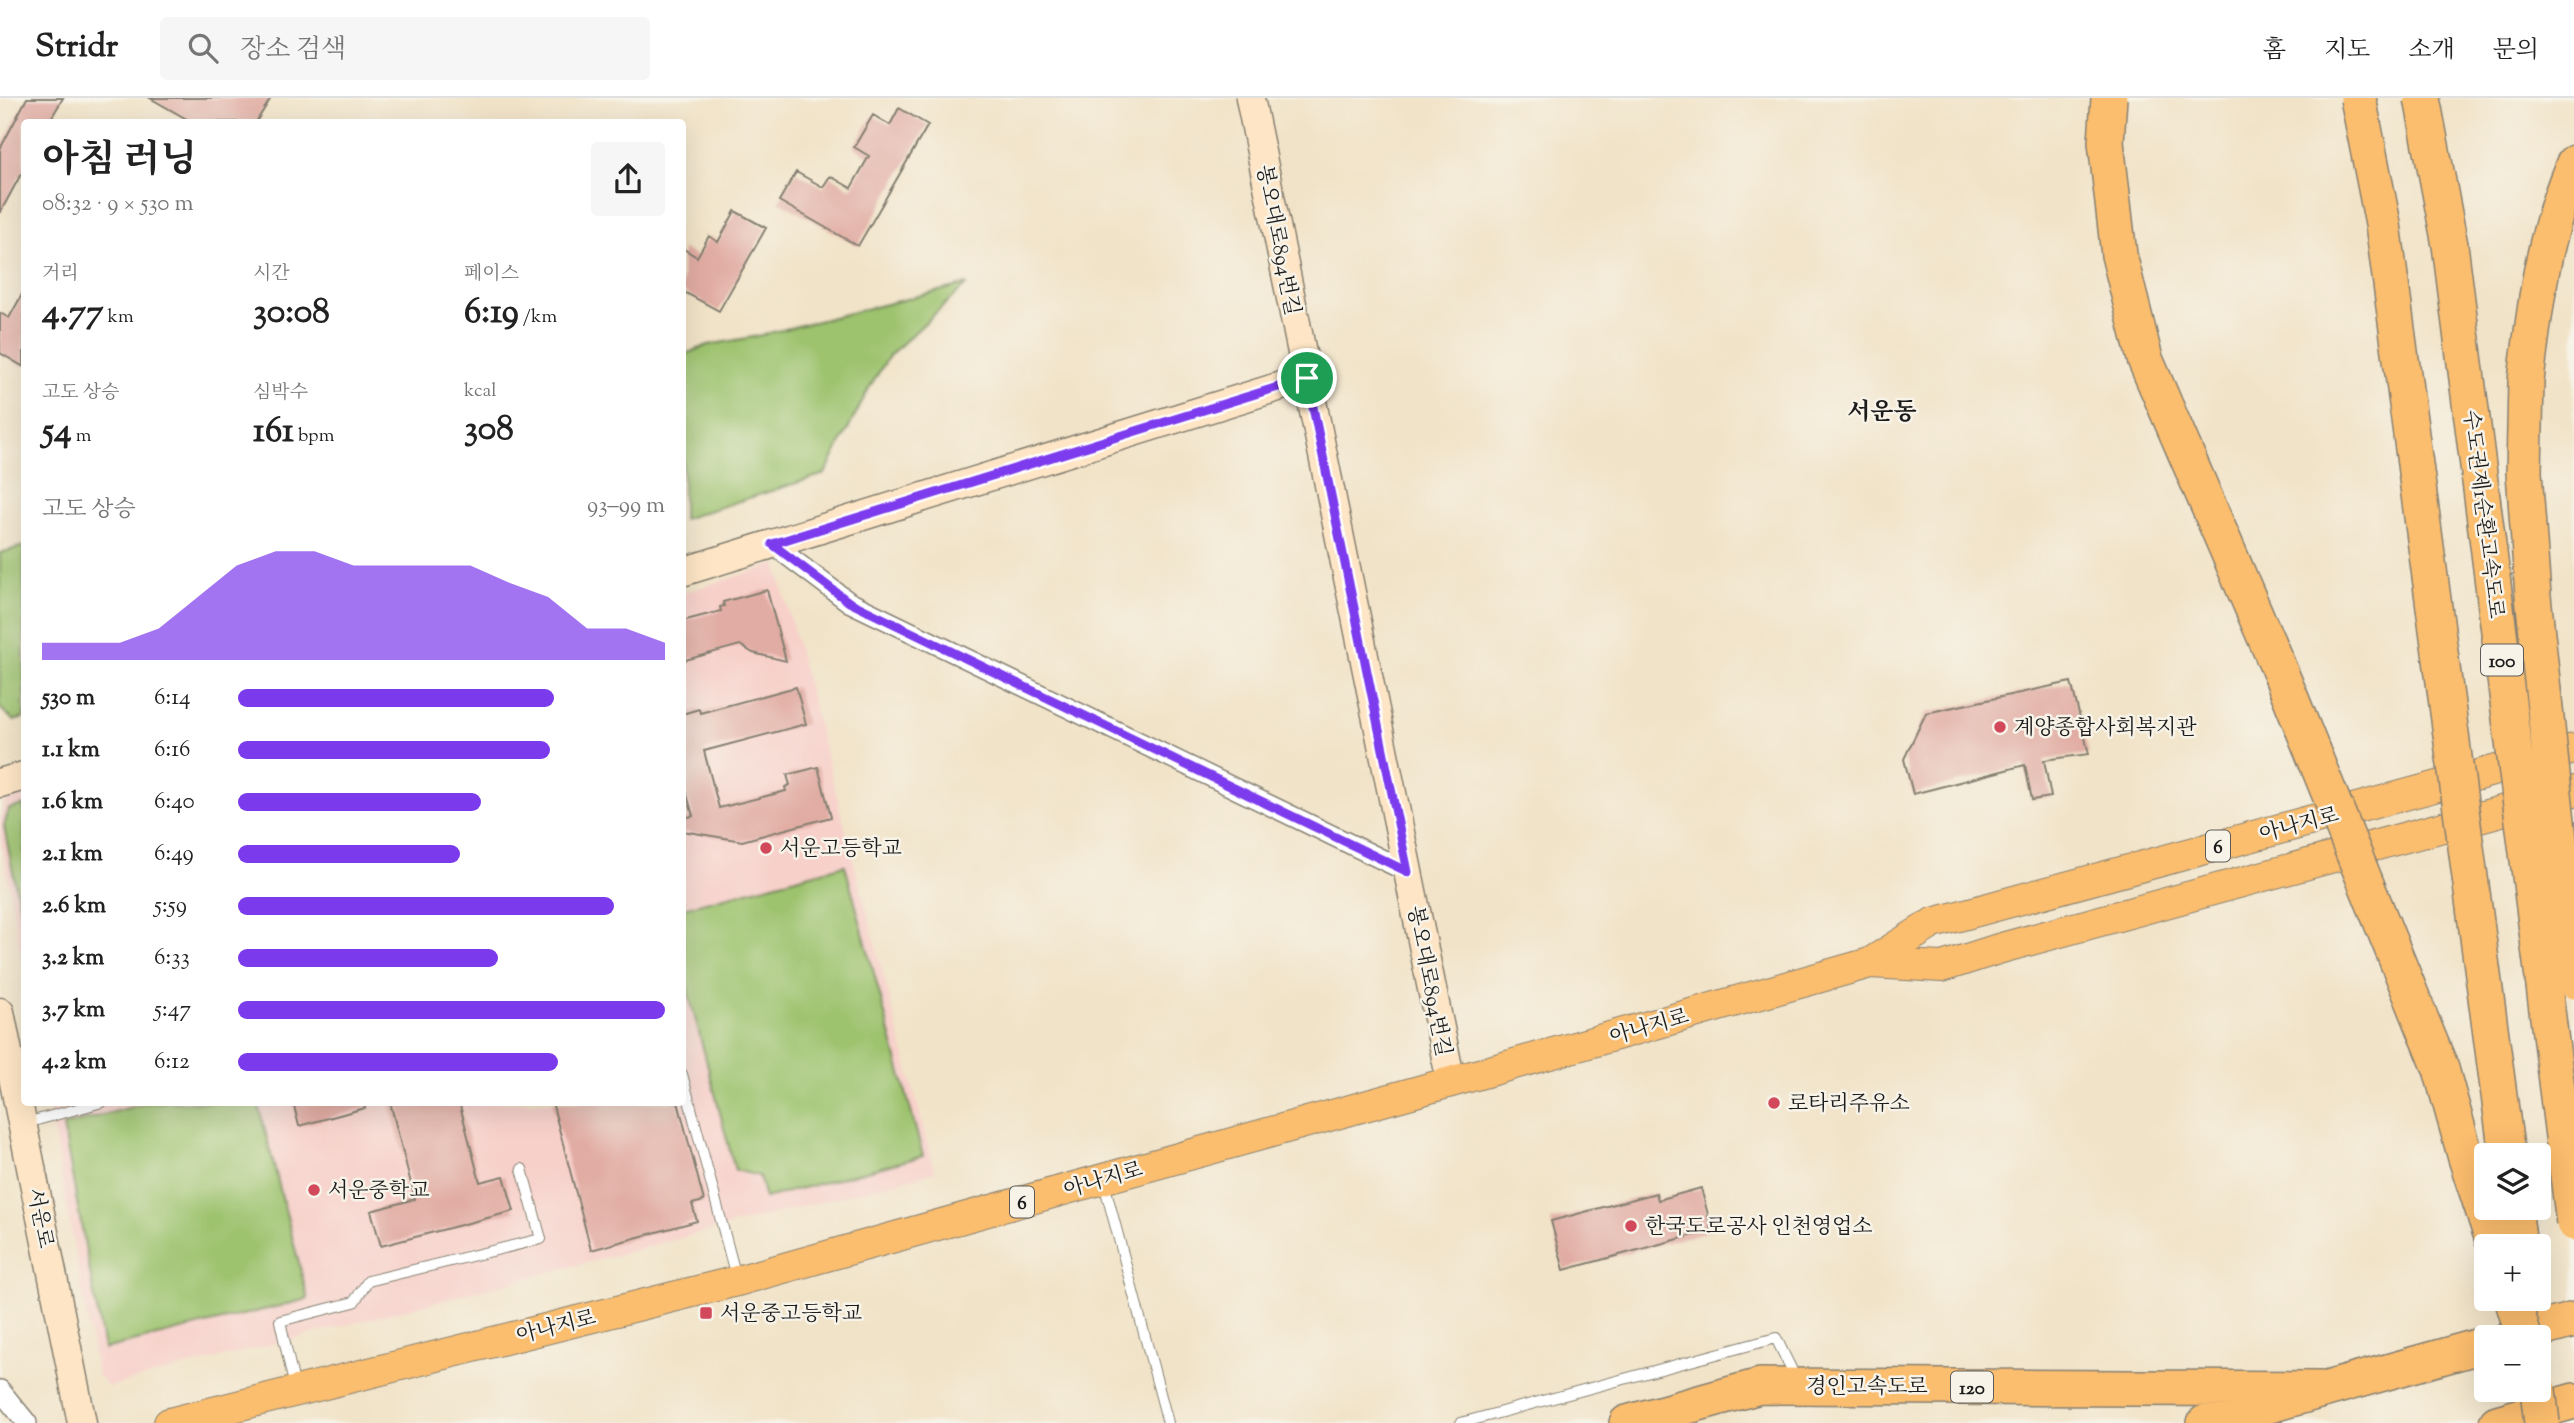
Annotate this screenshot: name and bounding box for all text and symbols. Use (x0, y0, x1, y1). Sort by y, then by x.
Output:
search box (160, 17, 650, 80)
text: Stridr (35, 24, 118, 72)
icon: search (184, 29, 222, 67)
text: 장소 검색 (240, 32, 346, 69)
text: 홈 (2263, 34, 2286, 68)
text: 지도 (2324, 34, 2370, 68)
text: 소개 (2408, 34, 2455, 68)
text: 문의 (2493, 34, 2539, 68)
text: 아침 러닝 (42, 135, 197, 189)
button: share (591, 142, 665, 216)
street label: 봉오대로894번길 (1248, 162, 1306, 318)
text: 08:32 · 9 × 530 m (42, 188, 193, 221)
text: 거리 (42, 261, 79, 288)
text: 시간 (253, 261, 290, 288)
text: 페이스 (464, 261, 519, 288)
text: 4.77 (42, 288, 104, 339)
text: 30:08 (253, 288, 330, 339)
text: 6:19 (464, 288, 519, 339)
text: km (104, 304, 134, 331)
text: /km (519, 304, 557, 331)
pin (1277, 348, 1337, 408)
icon: arrive (1288, 359, 1326, 397)
text: kcal (464, 378, 497, 405)
text: 고도 상승 (42, 380, 119, 407)
text: 심박수 (253, 380, 308, 407)
district label: 서운동 (1847, 396, 1917, 430)
text: 308 (464, 405, 514, 456)
text: 54 (42, 407, 72, 458)
text: 161 (253, 407, 294, 458)
street label: 수도권제1순환고속도로 (2454, 408, 2510, 620)
text: m (72, 423, 91, 450)
text: bpm (294, 423, 334, 450)
text: 93–99 m (587, 490, 665, 523)
text: 고도 상승 (42, 494, 136, 527)
road number: 100 (2481, 645, 2523, 676)
text: 530 m (42, 682, 95, 715)
text: 6:14 (154, 682, 191, 715)
place label: 계양종합사회복지관 (2014, 714, 2197, 744)
marker: 계양종합사회복지관 (1992, 719, 2008, 735)
text: 1.1 km (42, 734, 100, 767)
text: 6:16 (154, 734, 190, 767)
text: 1.6 km (42, 786, 103, 819)
text: 6:40 (154, 786, 195, 819)
street label: 아나지로 (2256, 801, 2343, 851)
road number: 6 (2206, 831, 2230, 862)
place label: 서운고등학교 (780, 835, 902, 865)
text: 2.1 km (42, 838, 103, 871)
text: 6:49 (154, 838, 194, 871)
marker: 서운고등학교 (758, 840, 774, 856)
text: 2.6 km (42, 890, 106, 923)
text: 5:59 (154, 890, 187, 923)
street label: 봉오대로894번길 (1399, 903, 1457, 1059)
text: 3.2 km (42, 942, 104, 975)
text: 6:33 (154, 942, 190, 975)
text: 3.7 km (42, 994, 105, 1027)
text: 5:47 (154, 994, 191, 1027)
street label: 아나지로 (1606, 1002, 1693, 1054)
text: 4.2 km (42, 1046, 107, 1079)
text: 6:12 (154, 1046, 190, 1079)
place label: 로타리주유소 (1788, 1090, 1910, 1120)
marker: 로타리주유소 (1766, 1095, 1782, 1111)
map controls (2474, 1143, 2551, 1402)
button: layers (2474, 1143, 2551, 1220)
street label: 아나지로 (1060, 1155, 1147, 1207)
place label: 서운중학교 (328, 1177, 429, 1207)
marker: 서운중학교 (306, 1182, 322, 1198)
street label: 서운로 (19, 1186, 60, 1251)
road number: 6 (1010, 1186, 1034, 1218)
place label: 한국도로공사 인천영업소 (1645, 1213, 1873, 1243)
marker: 한국도로공사 인천영업소 (1623, 1218, 1639, 1234)
button: + (2474, 1234, 2551, 1311)
place label: 서운중고등학교 (720, 1300, 862, 1330)
street label: 아나지로 (513, 1304, 599, 1352)
marker: 서운중고등학교 (698, 1305, 714, 1321)
button: − (2474, 1325, 2551, 1402)
road number: 120 (1951, 1372, 1993, 1402)
street label: 경인고속도로 (1806, 1373, 1928, 1403)

